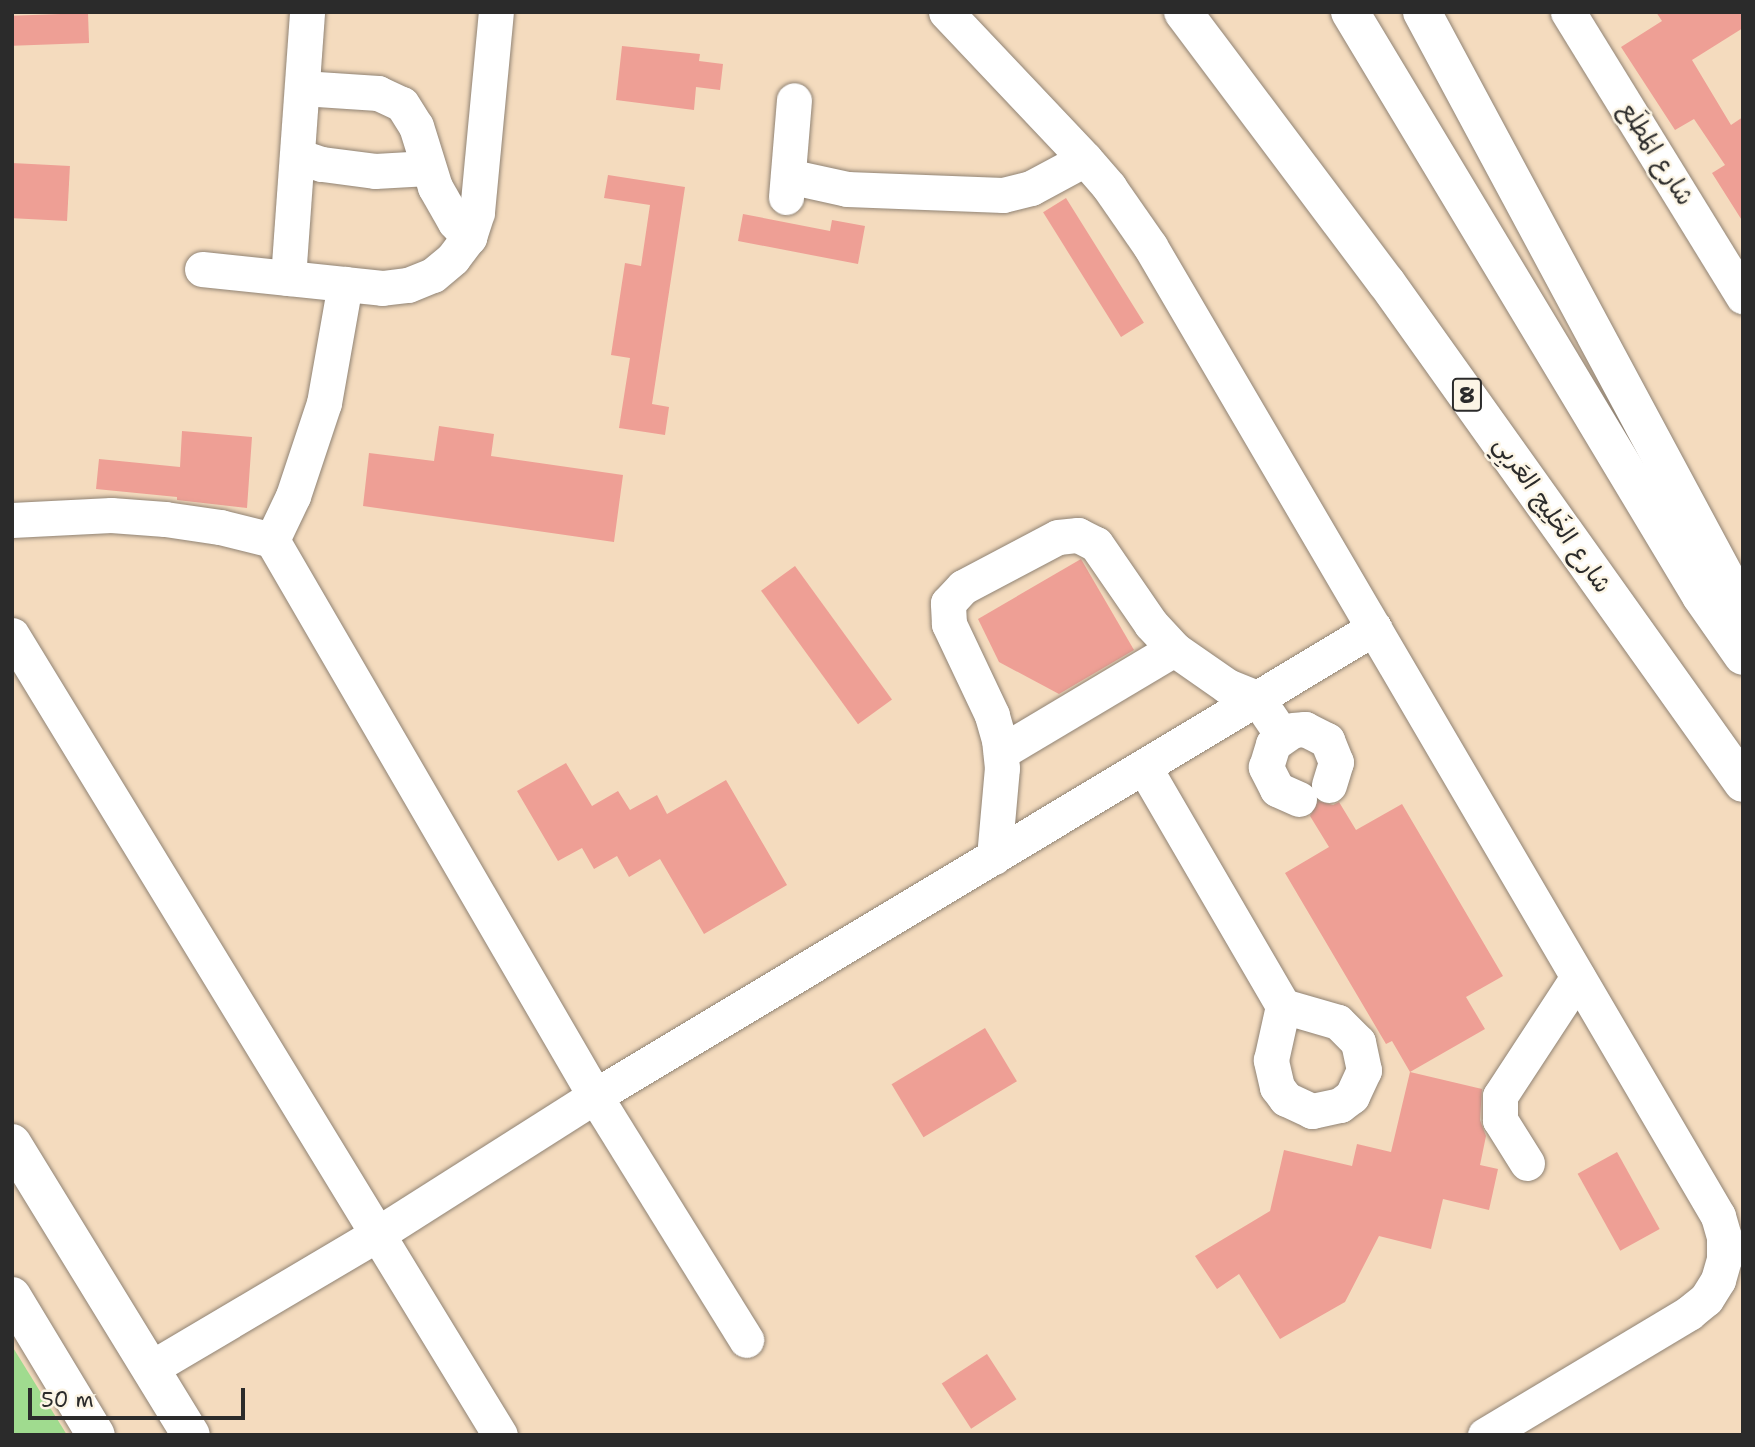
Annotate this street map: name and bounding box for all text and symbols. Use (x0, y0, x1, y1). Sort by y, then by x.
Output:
street label: شارع المَطلَع (1613, 97, 1699, 211)
road number: 8 (1451, 376, 1483, 414)
street label: شارع الخَلِيج العَربِي (1487, 431, 1617, 599)
scale bar (32, 1374, 248, 1418)
text: 50 m (41, 1386, 94, 1414)

